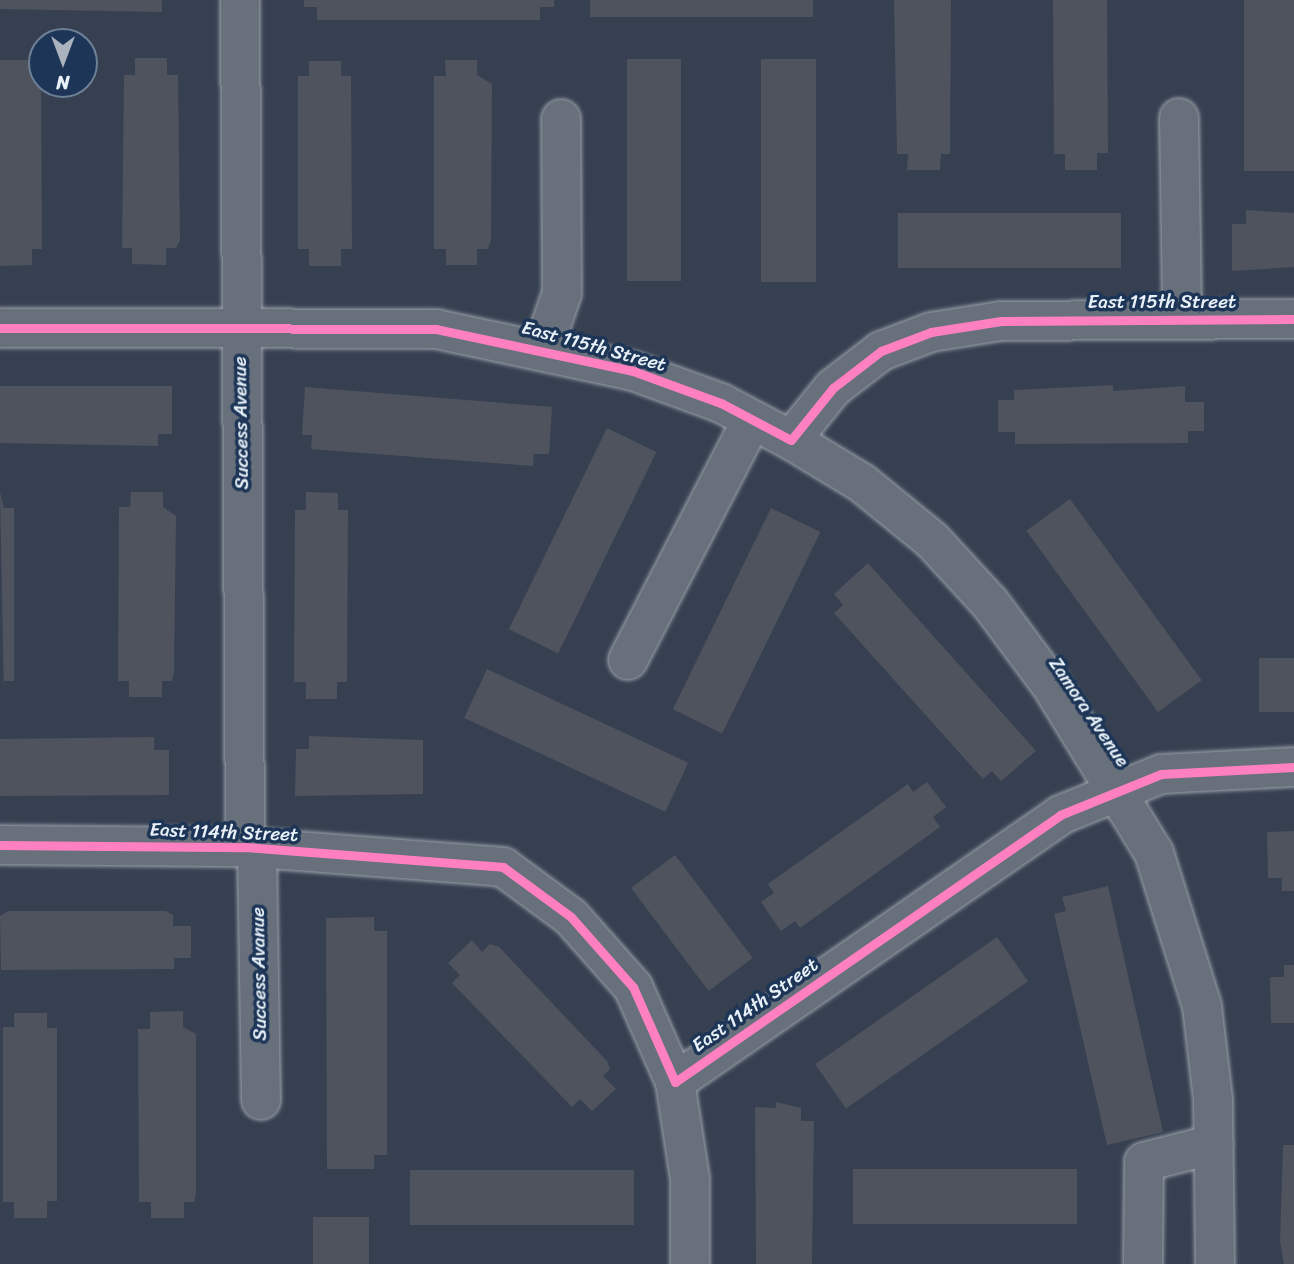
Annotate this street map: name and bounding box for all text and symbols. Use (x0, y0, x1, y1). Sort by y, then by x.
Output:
north arrow (28, 28, 98, 98)
text: N (56, 66, 70, 99)
street label: East 115th Street (1088, 291, 1236, 313)
street label: East 115th Street (519, 316, 669, 376)
street label: Success Avenue (228, 356, 254, 490)
street label: Zamora Avenue (1044, 653, 1134, 771)
street label: East 114th Street (149, 818, 299, 846)
street label: Success Avanue (246, 907, 272, 1041)
street label: East 114th Street (688, 953, 822, 1057)

